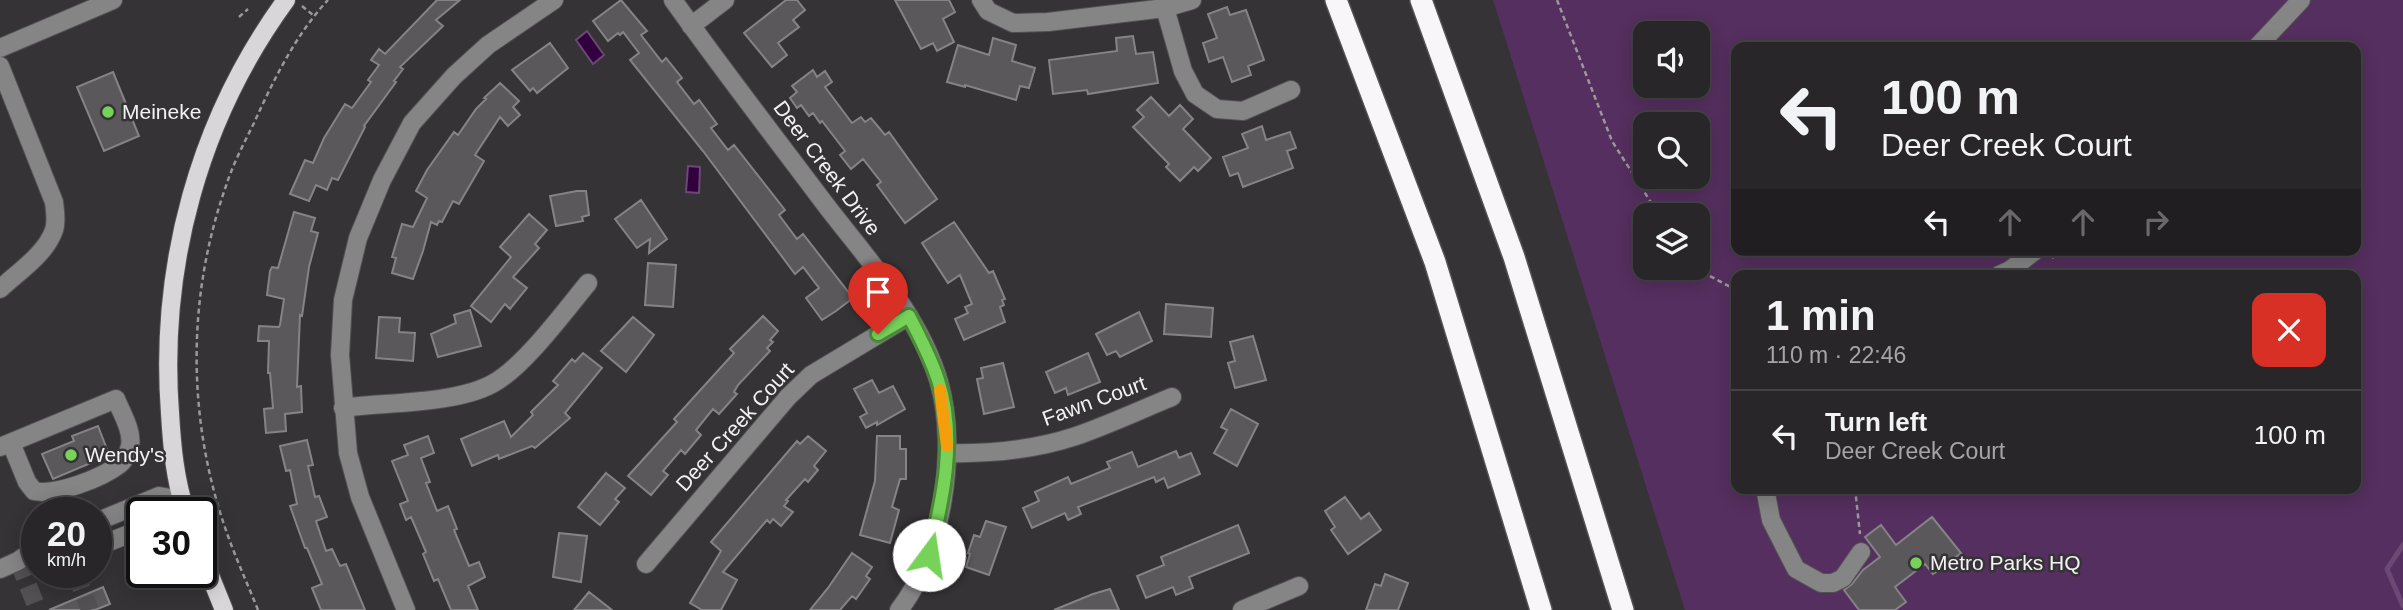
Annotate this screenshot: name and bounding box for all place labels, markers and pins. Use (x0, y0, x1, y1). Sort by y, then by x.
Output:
place label: Meineke (122, 100, 201, 123)
marker: Meineke (100, 104, 116, 120)
pin (848, 262, 908, 334)
place label: Wendy's (85, 443, 165, 466)
marker: Wendy's (63, 447, 79, 463)
place label: Metro Parks HQ (1930, 551, 2081, 574)
marker: Metro Parks HQ (1908, 555, 1924, 571)

